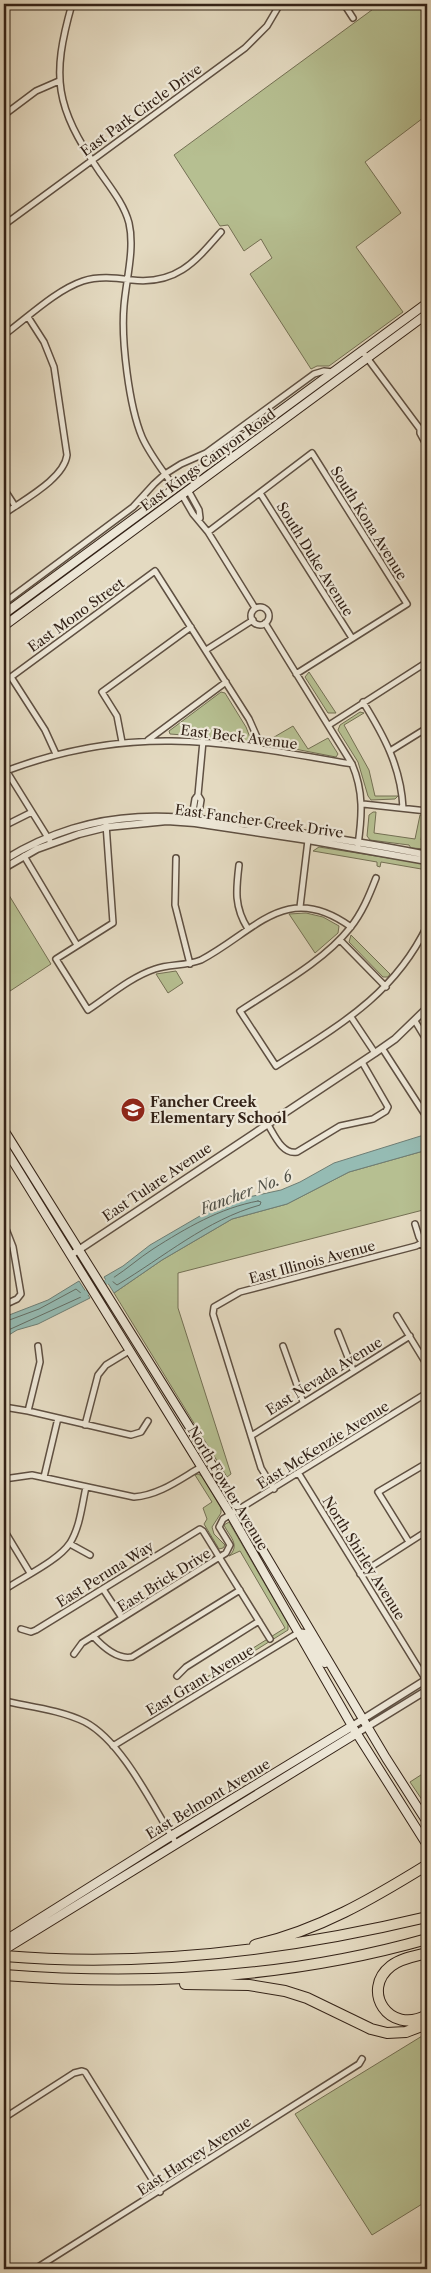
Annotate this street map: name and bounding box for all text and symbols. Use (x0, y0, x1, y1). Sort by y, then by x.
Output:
street label: East Park Circle Drive (77, 60, 205, 160)
street label: East Kings Canyon Road (137, 405, 279, 515)
street label: South Kona Avenue (327, 463, 411, 583)
street label: South Duke Avenue (273, 499, 358, 620)
street label: East Mono Street (24, 574, 128, 656)
street label: East Beck Avenue (180, 721, 299, 753)
street label: East Fancher Creek Drive (174, 800, 345, 842)
place label: Fancher Creek Elementary School (150, 1093, 287, 1127)
school or university icon: Fancher Creek Elementary School (120, 1097, 146, 1123)
street label: East Tulare Avenue (99, 1139, 215, 1225)
water label: Fancher No. 6 (196, 1166, 295, 1219)
street label: East Illinois Avenue (247, 1236, 377, 1288)
street label: East Nevada Avenue (263, 1333, 386, 1419)
street label: East McKenzie Avenue (254, 1397, 392, 1493)
street label: North Fowler Avenue (184, 1423, 272, 1554)
street label: North Shirley Avenue (319, 1493, 409, 1623)
street label: East Peruna Way (53, 1537, 157, 1611)
street label: East Brick Drive (114, 1544, 214, 1616)
street label: East Grant Avenue (143, 1641, 257, 1719)
street label: East Belmont Avenue (143, 1755, 274, 1843)
street label: East Harvey Avenue (134, 2112, 254, 2199)

